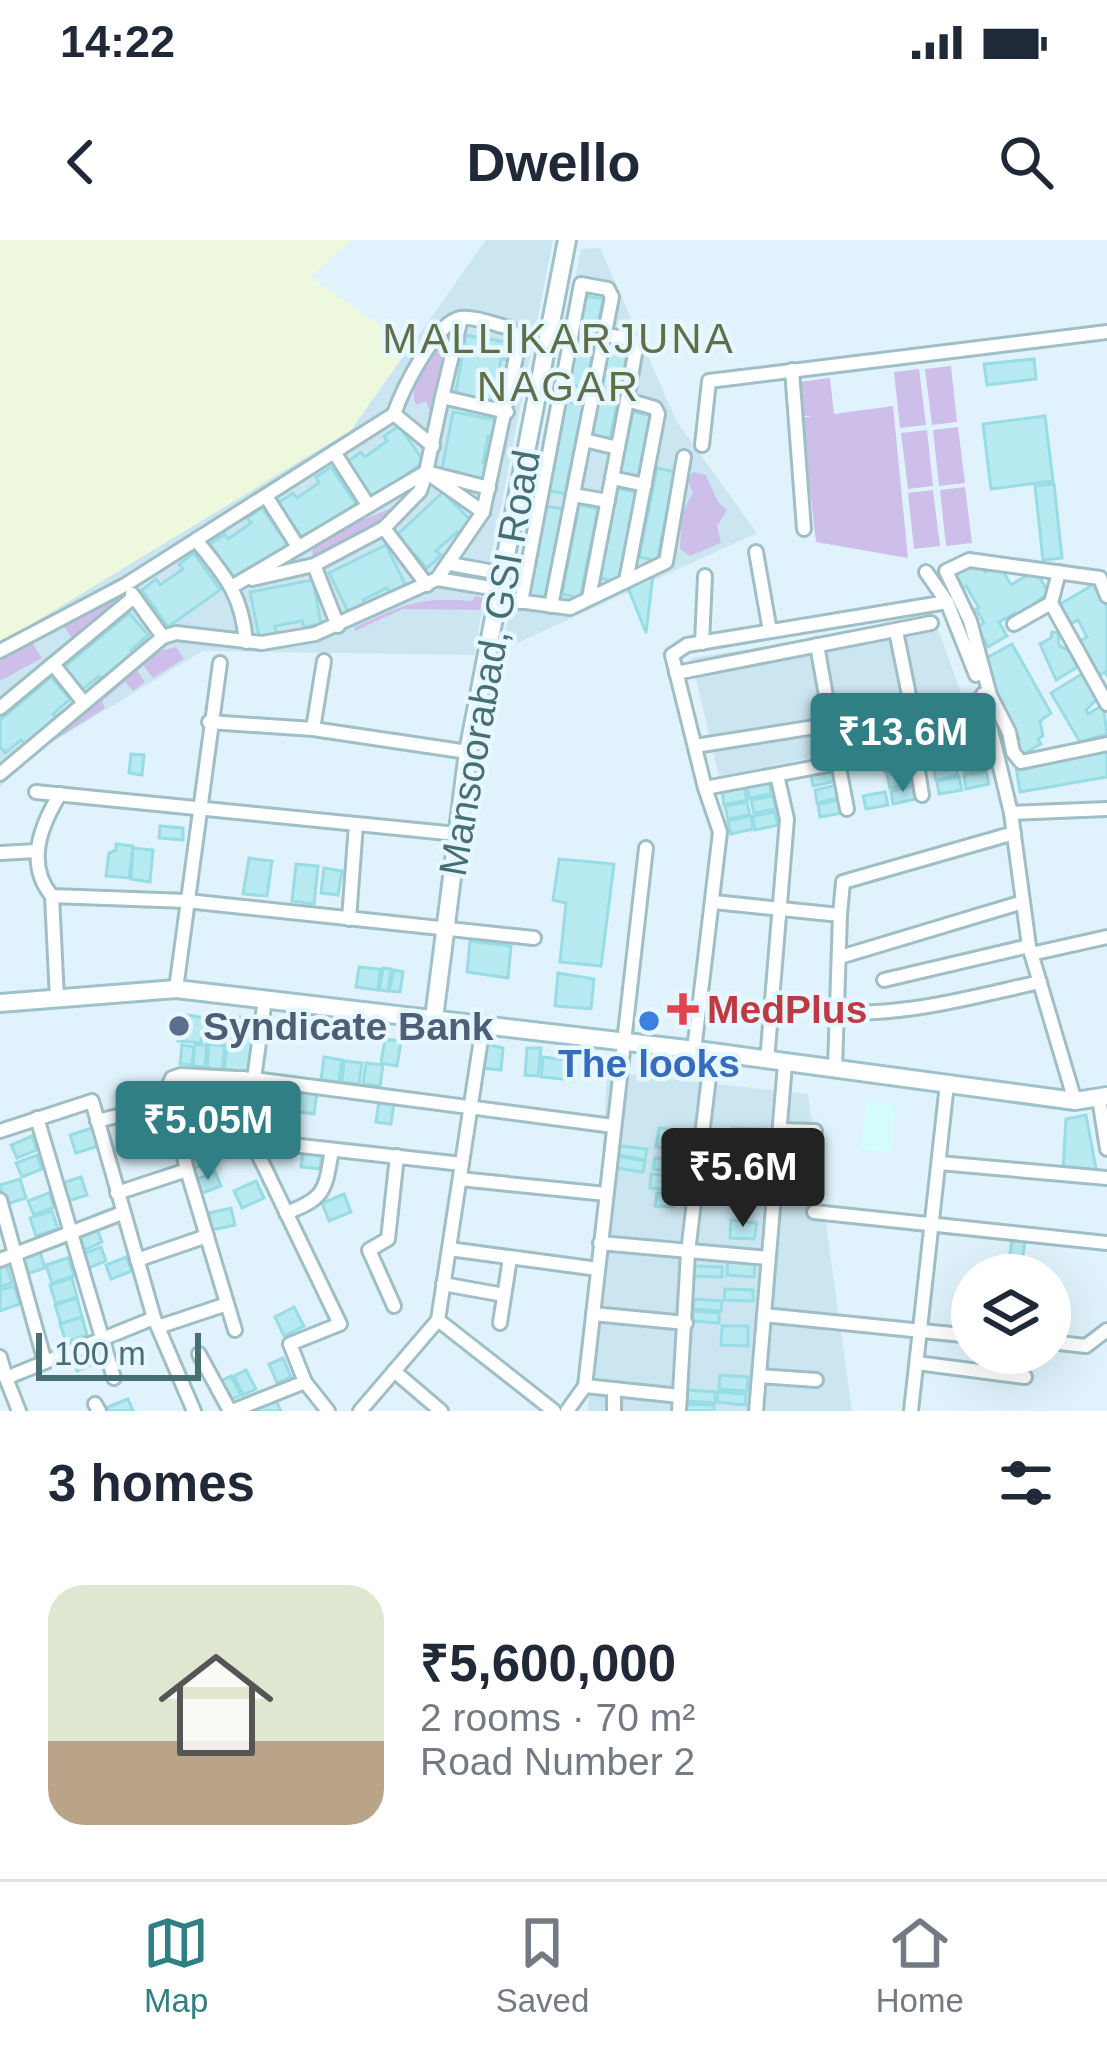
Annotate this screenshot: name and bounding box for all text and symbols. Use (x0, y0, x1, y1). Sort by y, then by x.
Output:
text: 14:22 (60, 16, 175, 67)
icon: back (48, 129, 114, 195)
icon: search (993, 129, 1059, 195)
text: Dwello (466, 132, 641, 192)
district label: MALLIKARJUNA NAGAR (382, 315, 736, 410)
street label: Mansoorabad, GSI Road (431, 447, 548, 879)
pin: ₹13.6M (805, 693, 1001, 795)
text: ₹13.6M (838, 710, 968, 753)
place label: MedPlus (707, 988, 867, 1031)
marker: MedPlus (670, 996, 696, 1022)
place label: Syndicate Bank (203, 1005, 494, 1048)
marker: The looks (636, 1008, 662, 1034)
marker: Syndicate Bank (166, 1013, 192, 1039)
place label: The looks (558, 1042, 740, 1085)
pin: ₹5.05M (110, 1081, 306, 1183)
text: ₹5.05M (143, 1098, 273, 1141)
pin: ₹5.6M (659, 1128, 827, 1230)
text: ₹5.6M (688, 1145, 798, 1188)
map controls (951, 1254, 1071, 1374)
button: layers (951, 1254, 1071, 1374)
scale bar (36, 1327, 201, 1380)
text: 100 m (54, 1335, 146, 1372)
icon: filters (993, 1450, 1059, 1516)
text: 3 homes (48, 1455, 255, 1512)
icon: home (144, 1633, 288, 1777)
text: ₹5,600,000 (420, 1635, 676, 1692)
text: 2 rooms · 70 m² (420, 1696, 695, 1739)
text: Road Number 2 (420, 1740, 695, 1783)
tab: Map (143, 1910, 209, 2020)
tab: Saved (496, 1910, 589, 2020)
tab: Home (876, 1910, 964, 2020)

